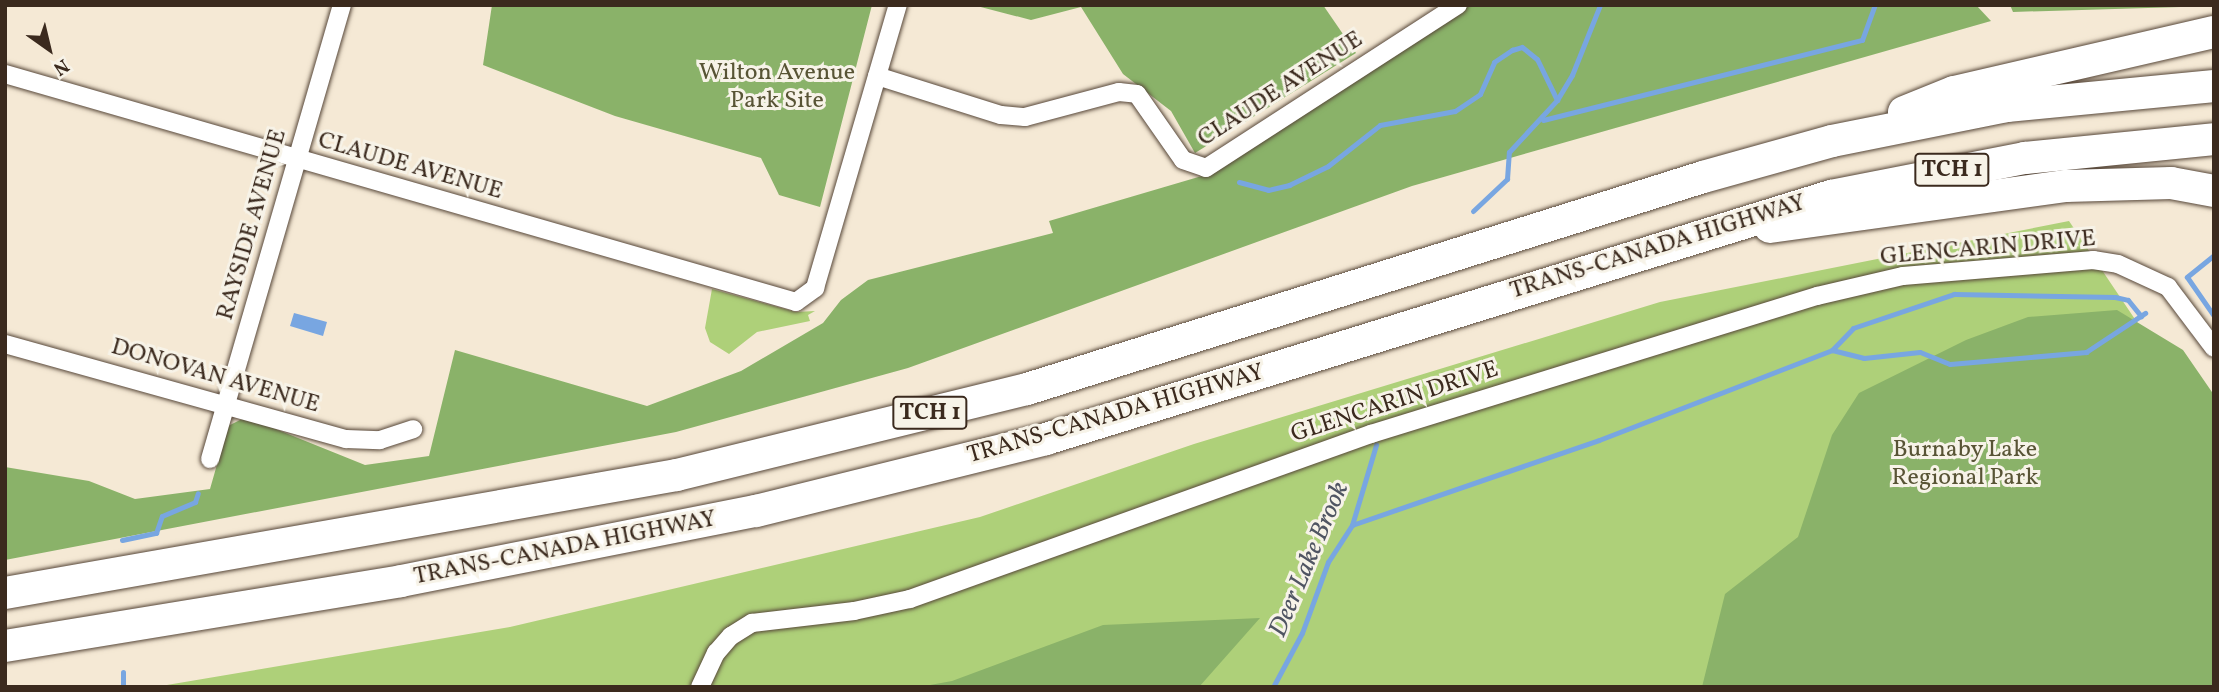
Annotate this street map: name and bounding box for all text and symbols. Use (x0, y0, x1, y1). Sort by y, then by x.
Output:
north arrow (14, 14, 84, 84)
street label: CLAUDE AVENUE (1193, 26, 1369, 154)
text: N (48, 52, 74, 81)
park label: Wilton Avenue Park Site (699, 60, 855, 116)
street label: RAYSIDE AVENUE (212, 126, 294, 324)
street label: CLAUDE AVENUE (314, 127, 506, 207)
road number: TCH 1 (1913, 150, 1990, 190)
street label: TRANS-CANADA HIGHWAY (1507, 189, 1809, 307)
street label: GLENCARIN DRIVE (1879, 225, 2097, 273)
street label: DONOVAN AVENUE (108, 333, 322, 421)
street label: GLENCARIN DRIVE (1288, 356, 1502, 450)
street label: TRANS-CANADA HIGHWAY (964, 359, 1268, 471)
road number: TCH 1 (892, 394, 968, 432)
park label: Burnaby Lake Regional Park (1892, 437, 2038, 493)
water label: Deer Lake Brook (1263, 478, 1357, 642)
street label: TRANS-CANADA HIGHWAY (411, 506, 719, 592)

